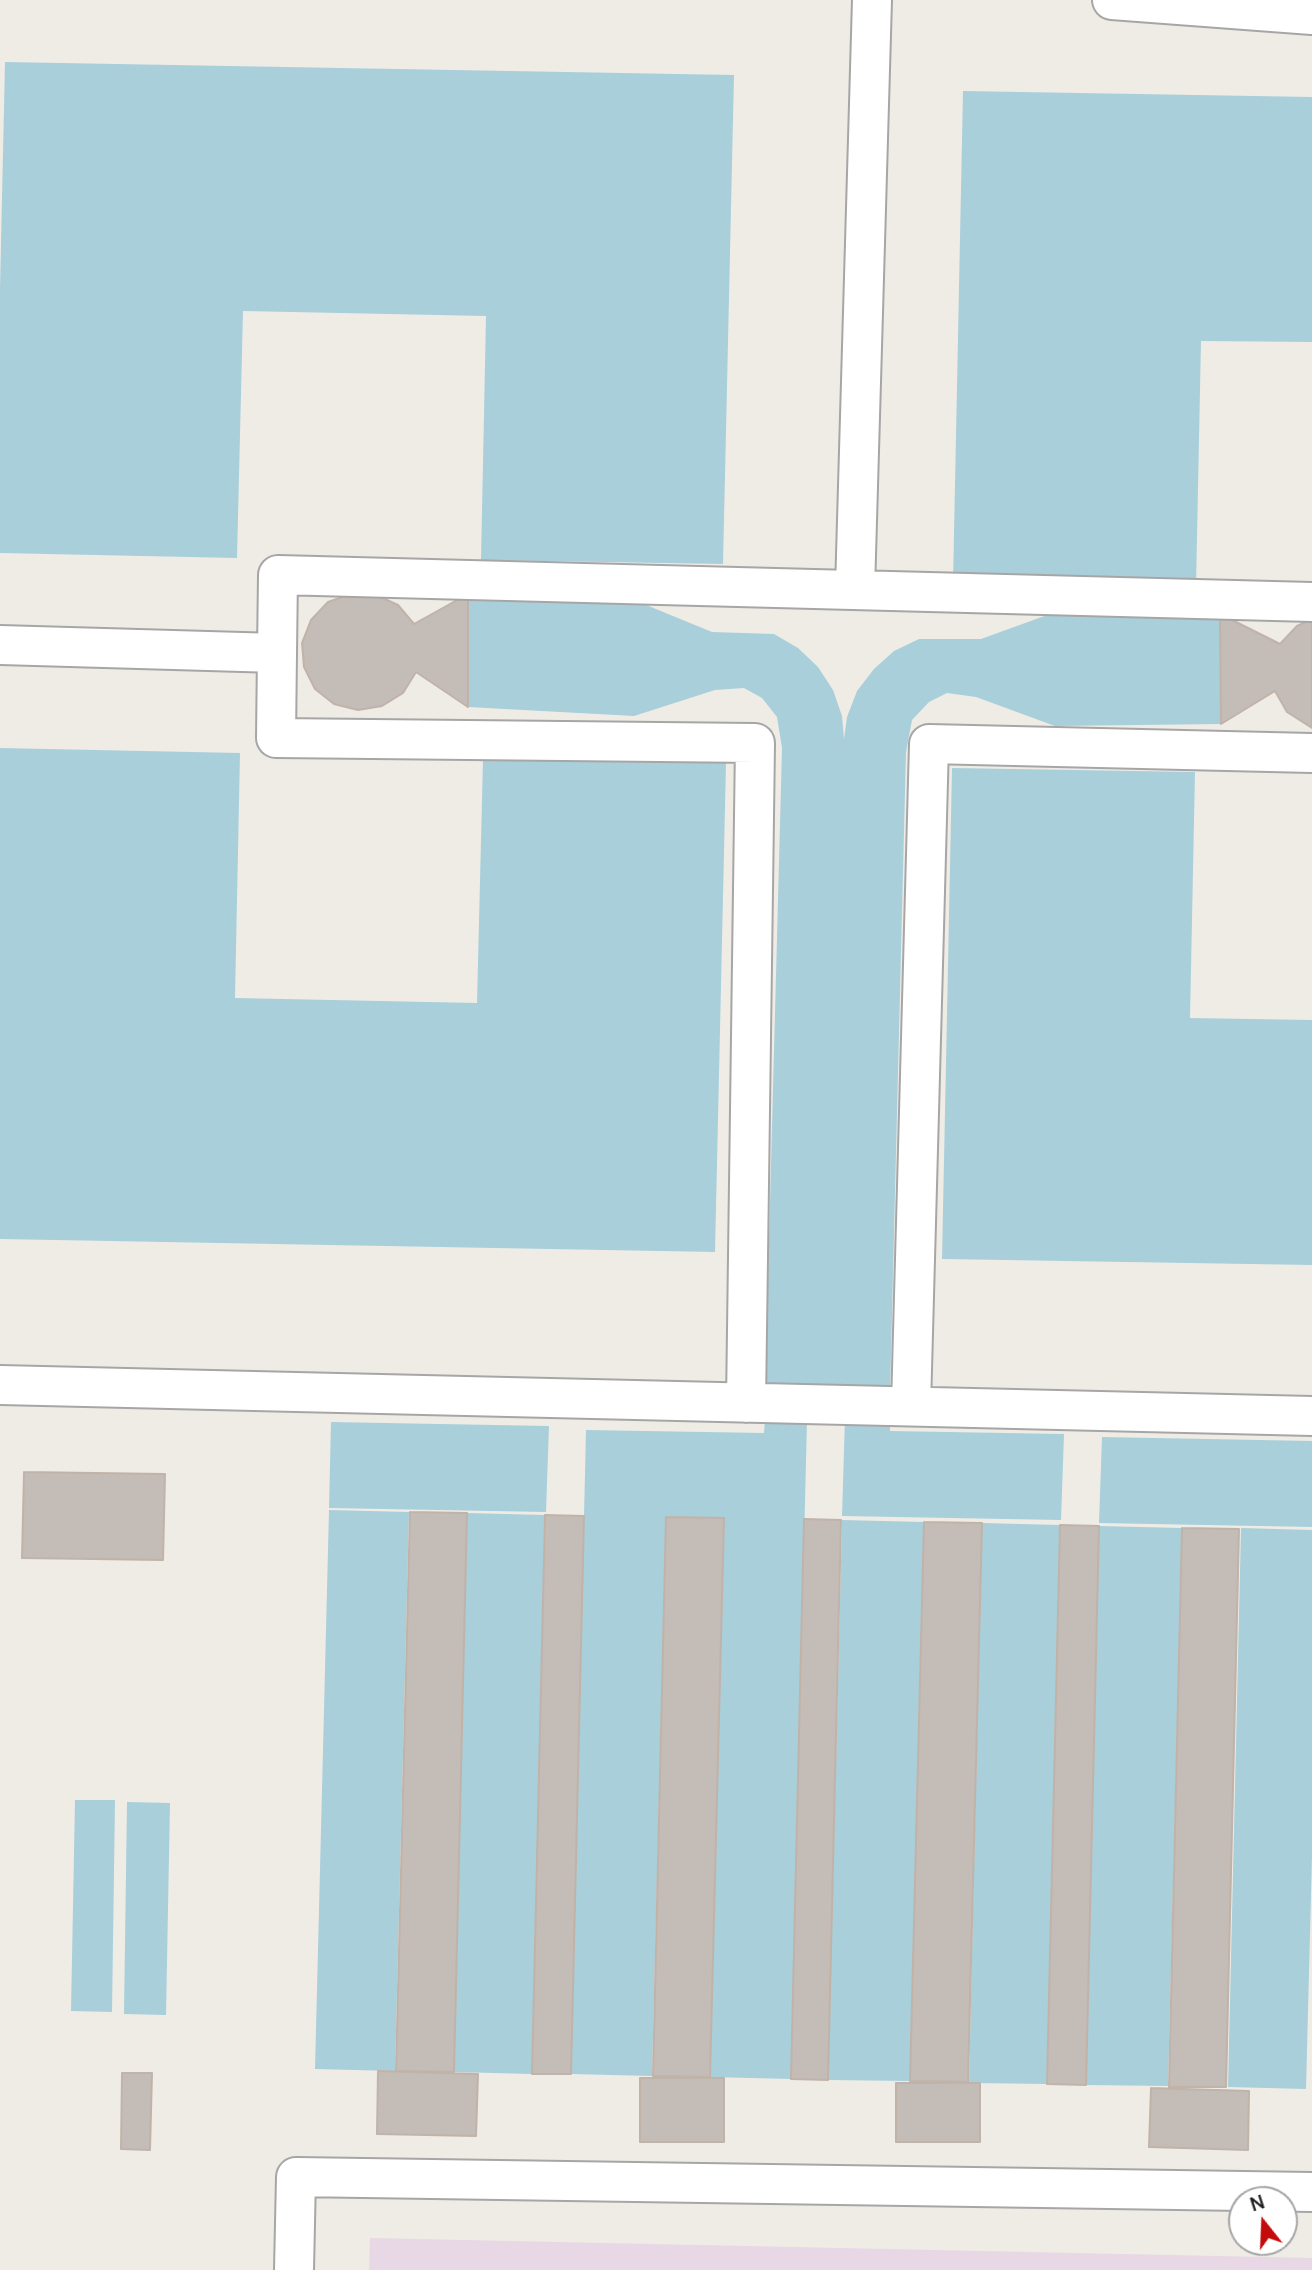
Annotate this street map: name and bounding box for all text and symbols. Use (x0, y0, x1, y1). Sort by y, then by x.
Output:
north arrow (1228, 2186, 1298, 2256)
text: N (1247, 2188, 1268, 2217)

